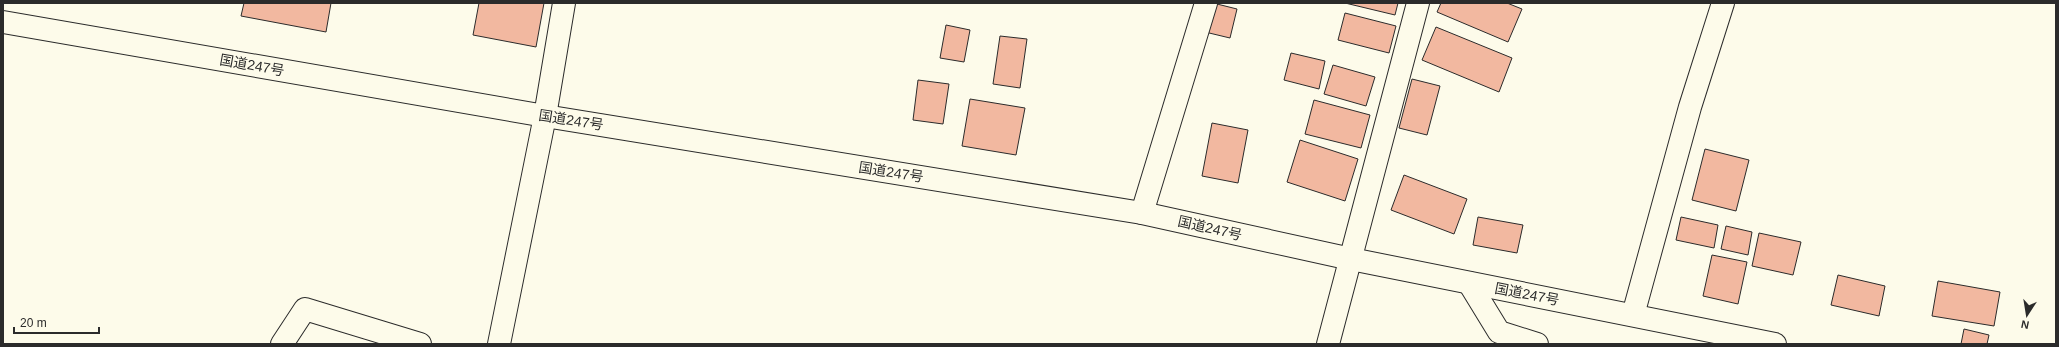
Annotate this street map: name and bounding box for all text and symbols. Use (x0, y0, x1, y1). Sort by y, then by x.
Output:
street label: 国道247号 (218, 51, 286, 79)
street label: 国道247号 (537, 107, 605, 133)
street label: 国道247号 (857, 159, 925, 185)
street label: 国道247号 (1176, 213, 1244, 243)
street label: 国道247号 (1493, 280, 1561, 308)
north arrow (2007, 295, 2047, 335)
scale bar (14, 309, 99, 335)
text: 20 m (20, 316, 47, 330)
text: N (2020, 318, 2030, 331)

